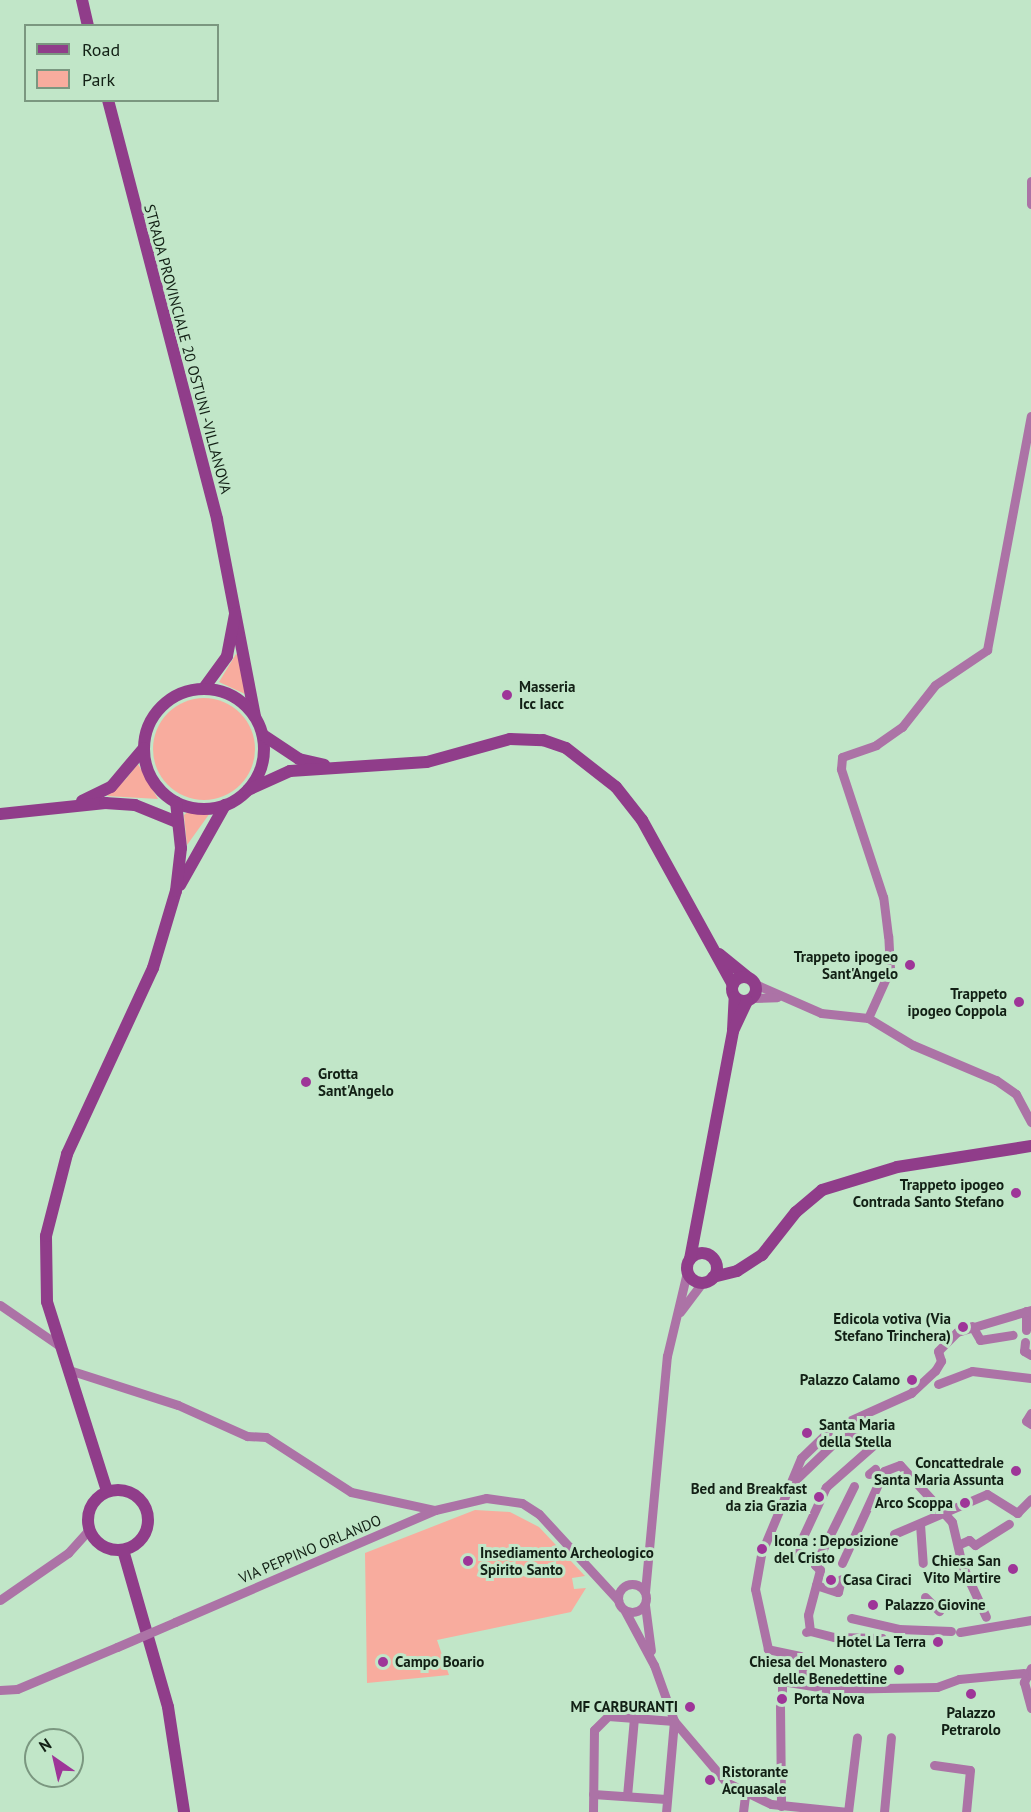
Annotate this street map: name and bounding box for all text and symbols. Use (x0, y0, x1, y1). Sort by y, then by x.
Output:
legend (24, 24, 219, 102)
text: Road (82, 38, 120, 61)
text: Park (82, 68, 115, 91)
street label: STRADA PROVINCIALE 20 OSTUNI -VILLANOVA (140, 201, 236, 497)
place label: Masseria Icc Iacc (519, 677, 575, 712)
marker: Masseria Icc Iacc (500, 688, 514, 702)
place label: Trappeto ipogeo Sant'Angelo (794, 947, 898, 982)
marker: Trappeto ipogeo Sant'Angelo (903, 958, 917, 972)
place label: Trappeto ipogeo Coppola (907, 984, 1007, 1019)
marker: Trappeto ipogeo Coppola (1012, 995, 1026, 1009)
place label: Grotta Sant'Angelo (318, 1064, 394, 1099)
marker: Grotta Sant'Angelo (299, 1075, 313, 1089)
place label: Trappeto ipogeo Contrada Santo Stefano (853, 1175, 1004, 1210)
marker: Trappeto ipogeo Contrada Santo Stefano (1009, 1186, 1023, 1200)
place label: Edicola votiva (Via Stefano Trinchera) (833, 1309, 951, 1344)
marker: Edicola votiva (Via Stefano Trinchera) (956, 1320, 970, 1334)
place label: Palazzo Calamo (799, 1371, 900, 1389)
marker: Palazzo Calamo (905, 1373, 919, 1387)
place label: Santa Maria della Stella (819, 1415, 895, 1450)
marker: Santa Maria della Stella (800, 1426, 814, 1440)
place label: Concattedrale Santa Maria Assunta (873, 1453, 1004, 1488)
marker: Concattedrale Santa Maria Assunta (1009, 1464, 1023, 1478)
place label: Bed and Breakfast da zia Grazia (691, 1479, 807, 1514)
marker: Bed and Breakfast da zia Grazia (812, 1490, 826, 1504)
place label: Arco Scoppa (875, 1494, 953, 1512)
marker: Arco Scoppa (958, 1496, 972, 1510)
street label: VIA PEPPINO ORLANDO (236, 1511, 384, 1587)
place label: Icona : Deposizione del Cristo (774, 1531, 898, 1566)
marker: Icona : Deposizione del Cristo (755, 1542, 769, 1556)
place label: Insediamento Archeologico Spirito Santo (480, 1543, 654, 1578)
place label: Chiesa San Vito Martire (924, 1551, 1001, 1586)
marker: Insediamento Archeologico Spirito Santo (461, 1554, 475, 1568)
marker: Chiesa San Vito Martire (1006, 1562, 1020, 1576)
place label: Casa Ciraci (843, 1571, 912, 1589)
marker: Casa Ciraci (824, 1573, 838, 1587)
place label: Palazzo Giovine (885, 1596, 986, 1614)
marker: Palazzo Giovine (866, 1598, 880, 1612)
place label: Hotel La Terra (836, 1633, 926, 1651)
marker: Hotel La Terra (931, 1635, 945, 1649)
place label: Chiesa del Monastero delle Benedettine (749, 1652, 887, 1687)
place label: Campo Boario (395, 1653, 484, 1671)
marker: Campo Boario (376, 1655, 390, 1669)
marker: Chiesa del Monastero delle Benedettine (892, 1663, 906, 1677)
marker: Palazzo Petrarolo (964, 1687, 978, 1701)
place label: Porta Nova (794, 1690, 865, 1708)
marker: Porta Nova (775, 1692, 789, 1706)
place label: MF CARBURANTI (570, 1698, 678, 1716)
marker: MF CARBURANTI (683, 1700, 697, 1714)
place label: Palazzo Petrarolo (941, 1703, 1001, 1738)
north arrow (24, 1728, 84, 1788)
text: N (35, 1734, 55, 1756)
place label: Ristorante Acquasale (722, 1762, 788, 1797)
marker: Ristorante Acquasale (703, 1773, 717, 1787)

